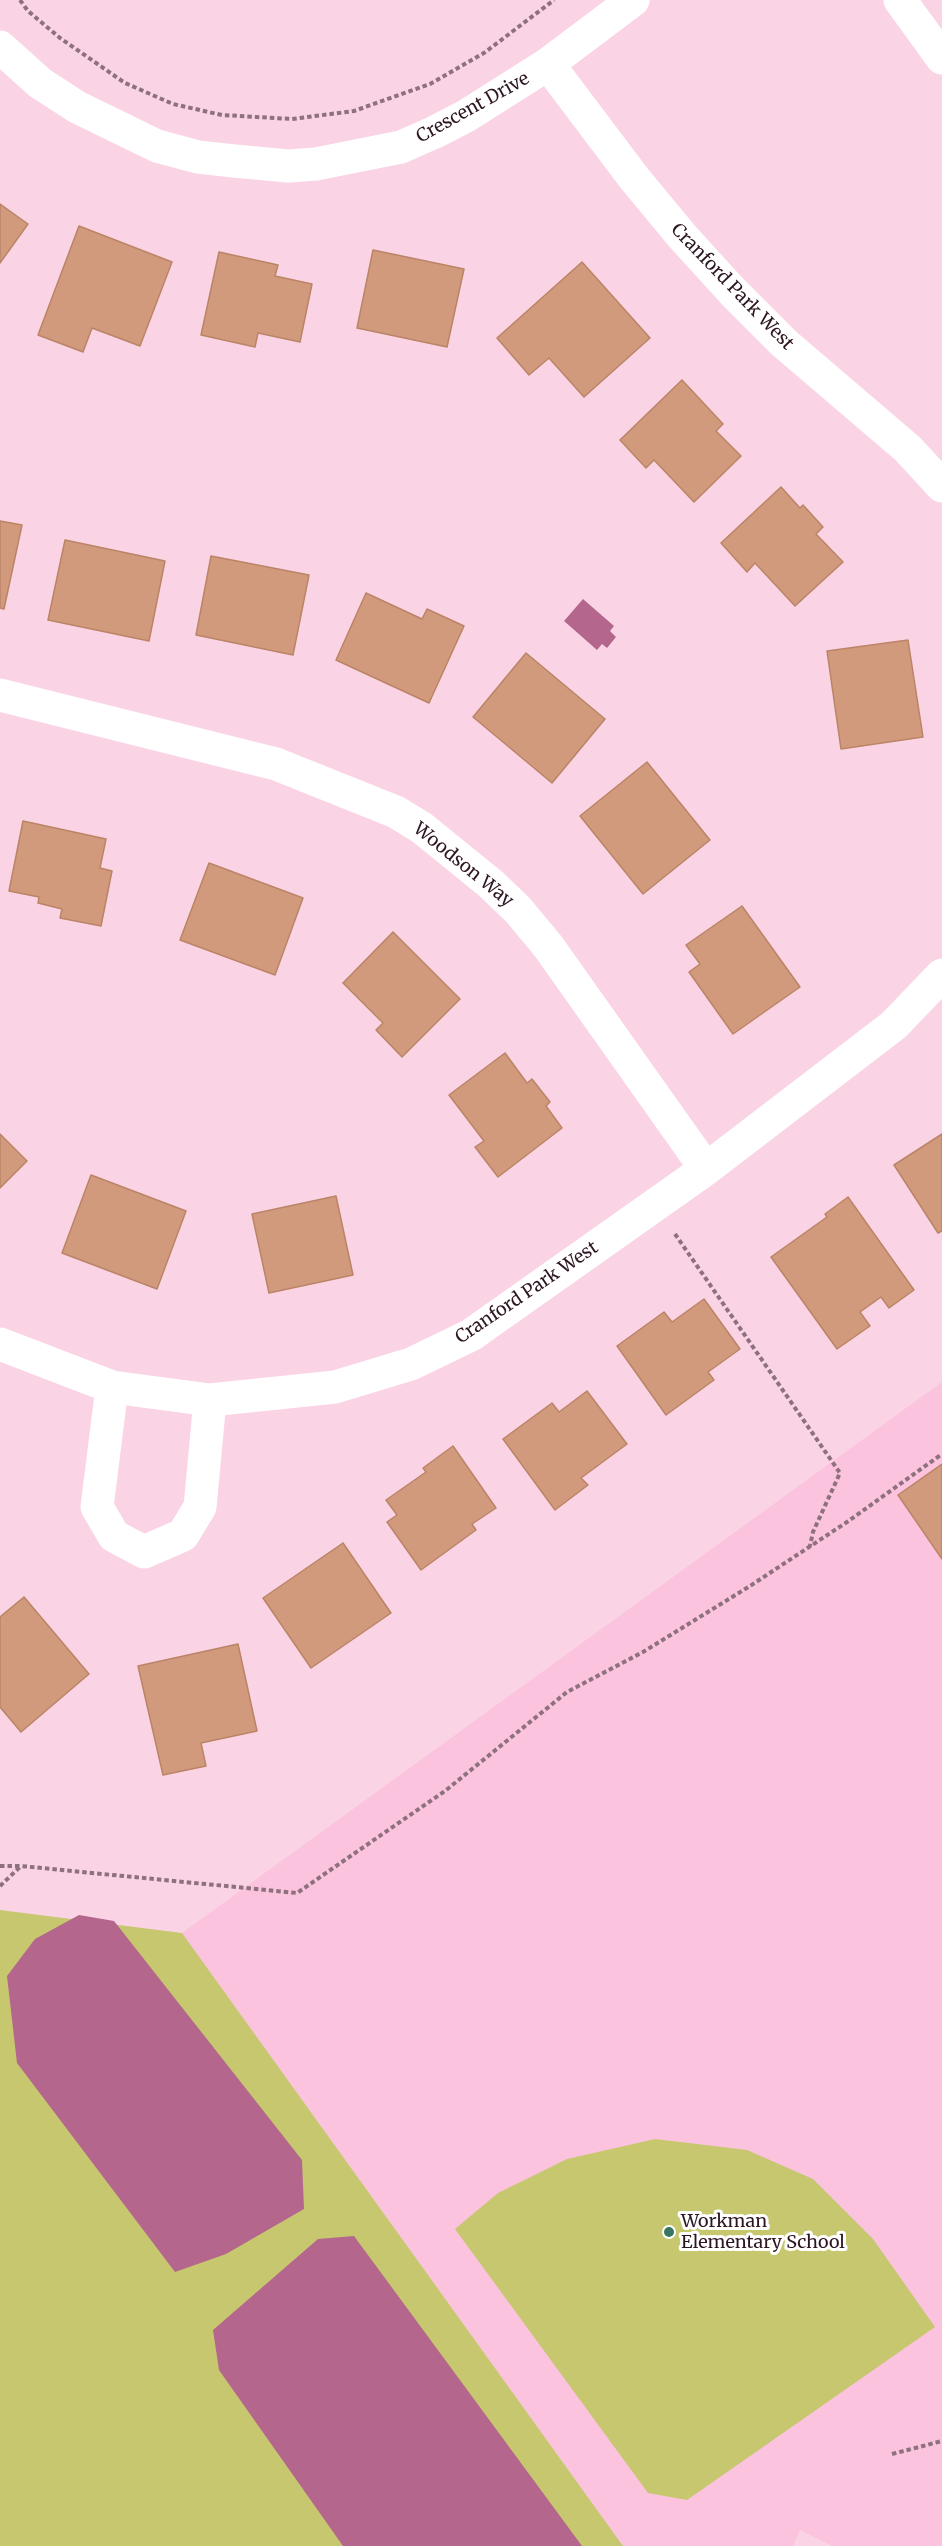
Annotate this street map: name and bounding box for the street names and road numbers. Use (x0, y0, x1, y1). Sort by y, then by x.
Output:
street label: Crescent Drive (413, 68, 533, 148)
street label: Cranford Park West (666, 219, 798, 355)
street label: Woodson Way (409, 818, 517, 912)
street label: Cranford Park West (452, 1237, 602, 1349)

